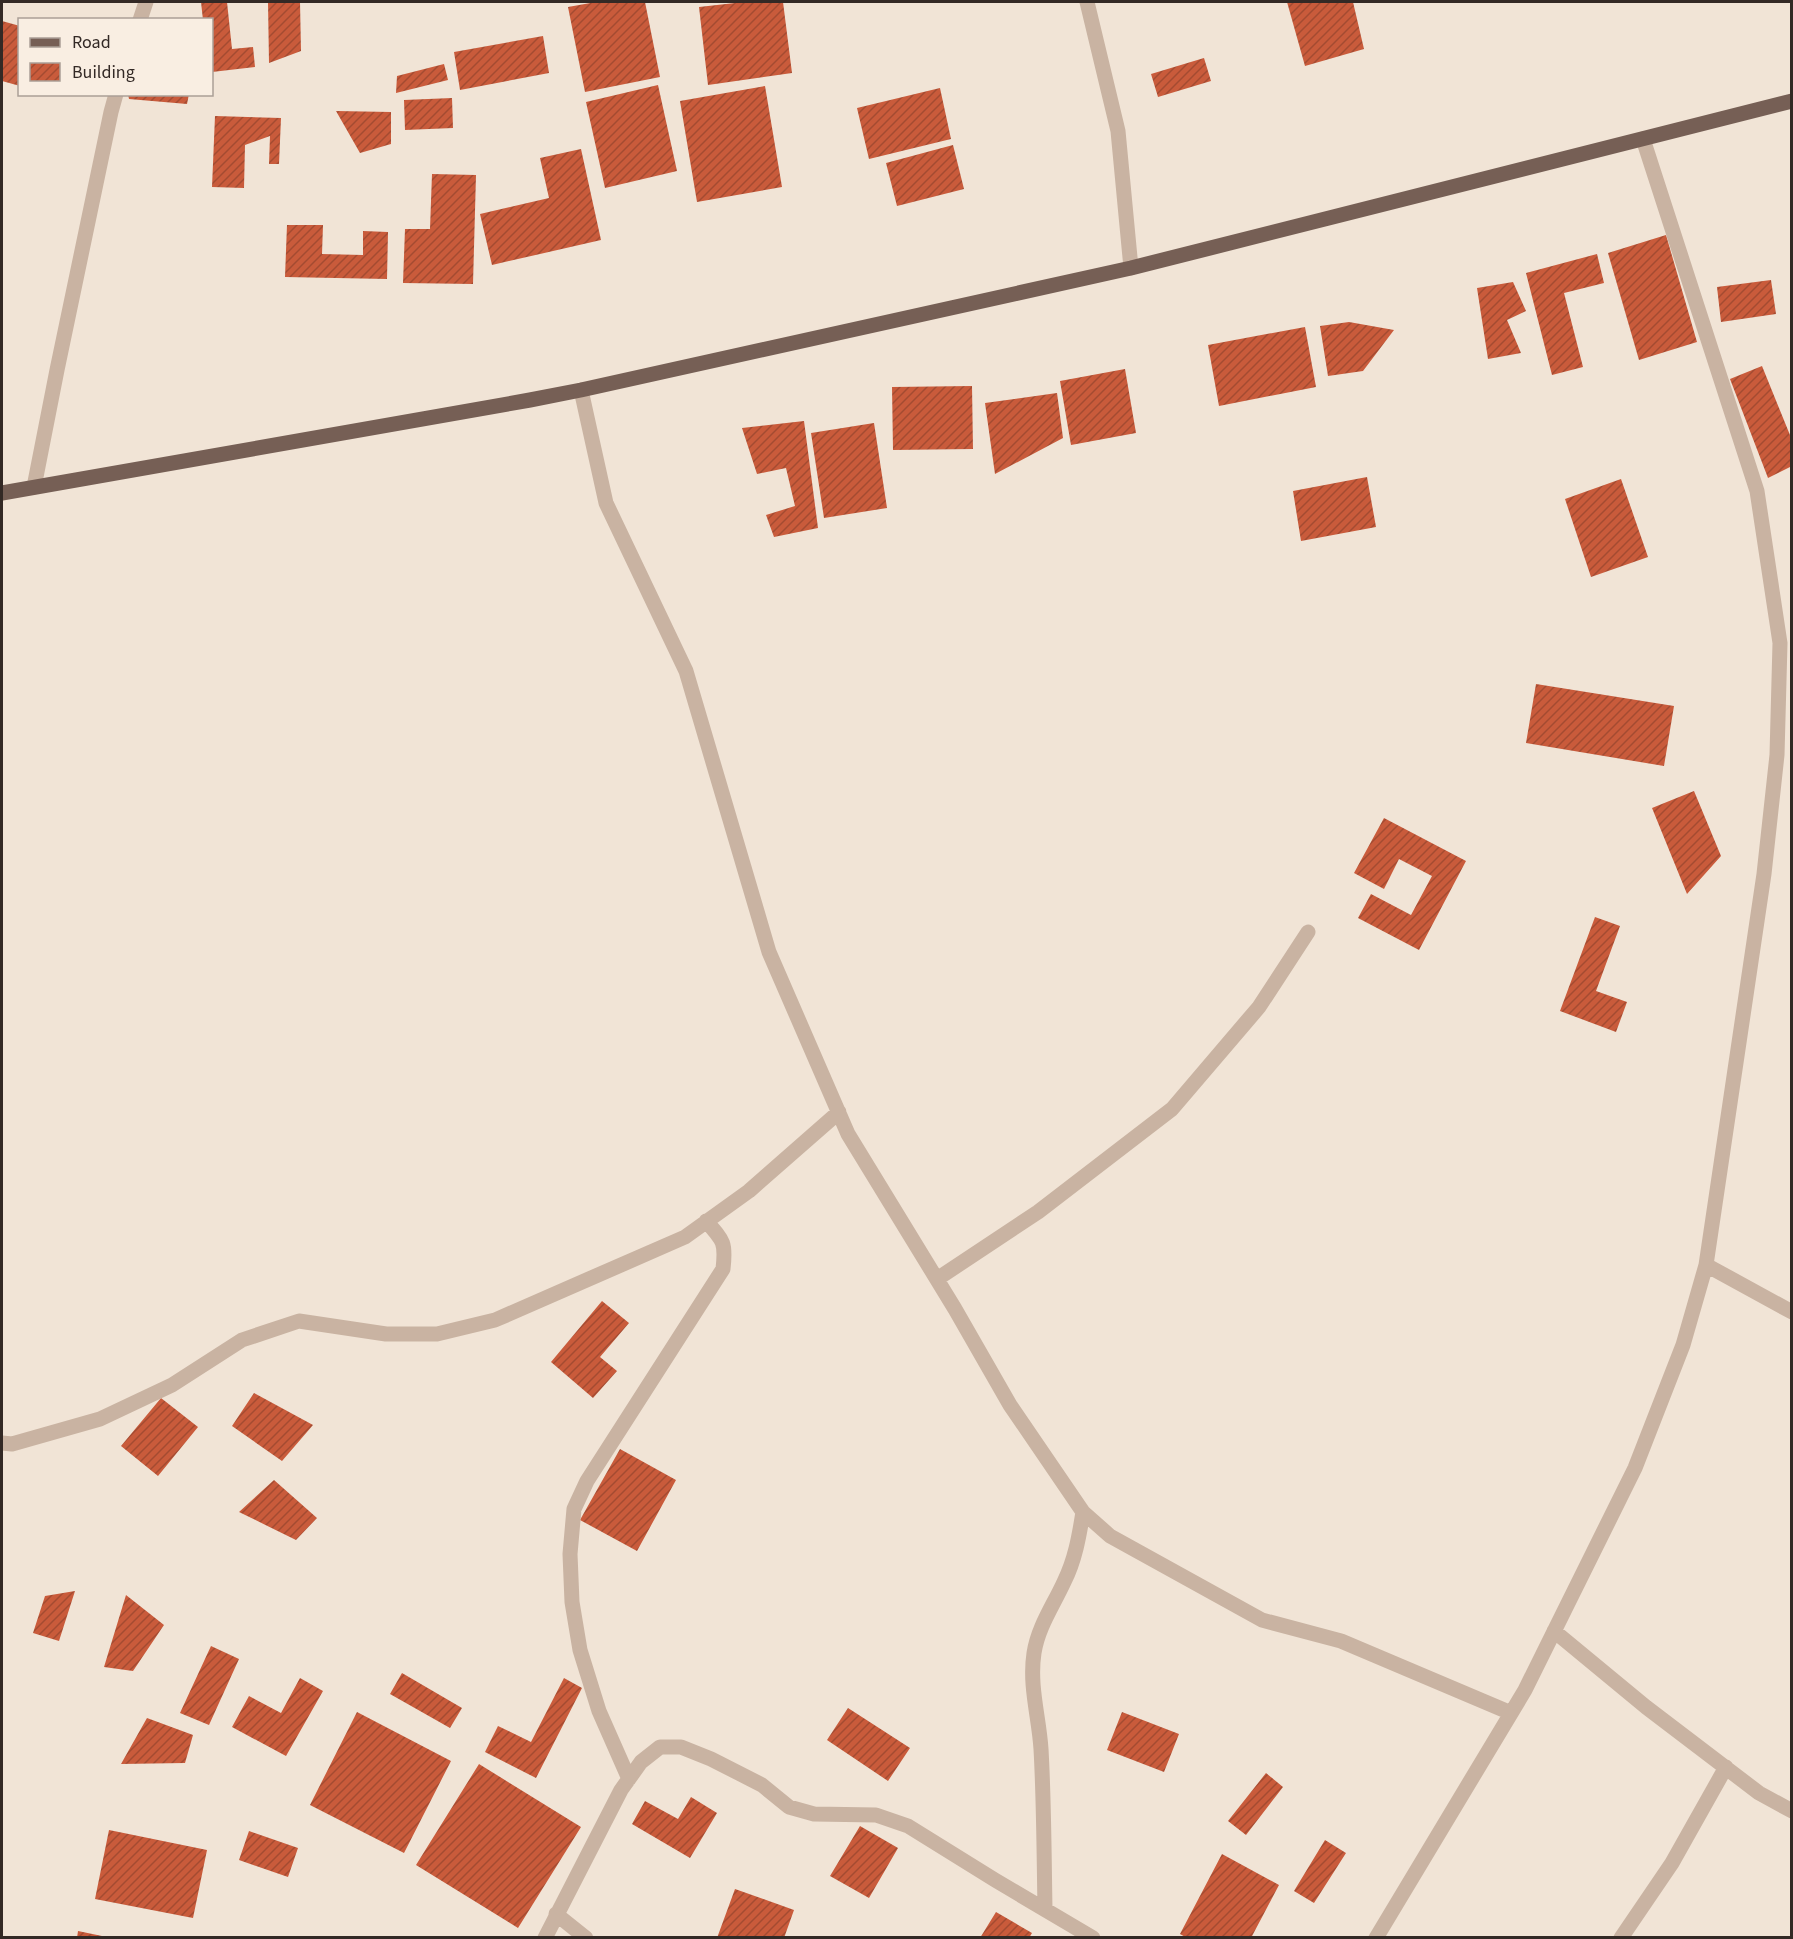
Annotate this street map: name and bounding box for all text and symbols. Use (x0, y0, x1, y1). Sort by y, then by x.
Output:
legend (18, 18, 213, 96)
text: Road (72, 30, 111, 55)
text: Building (72, 60, 135, 85)

